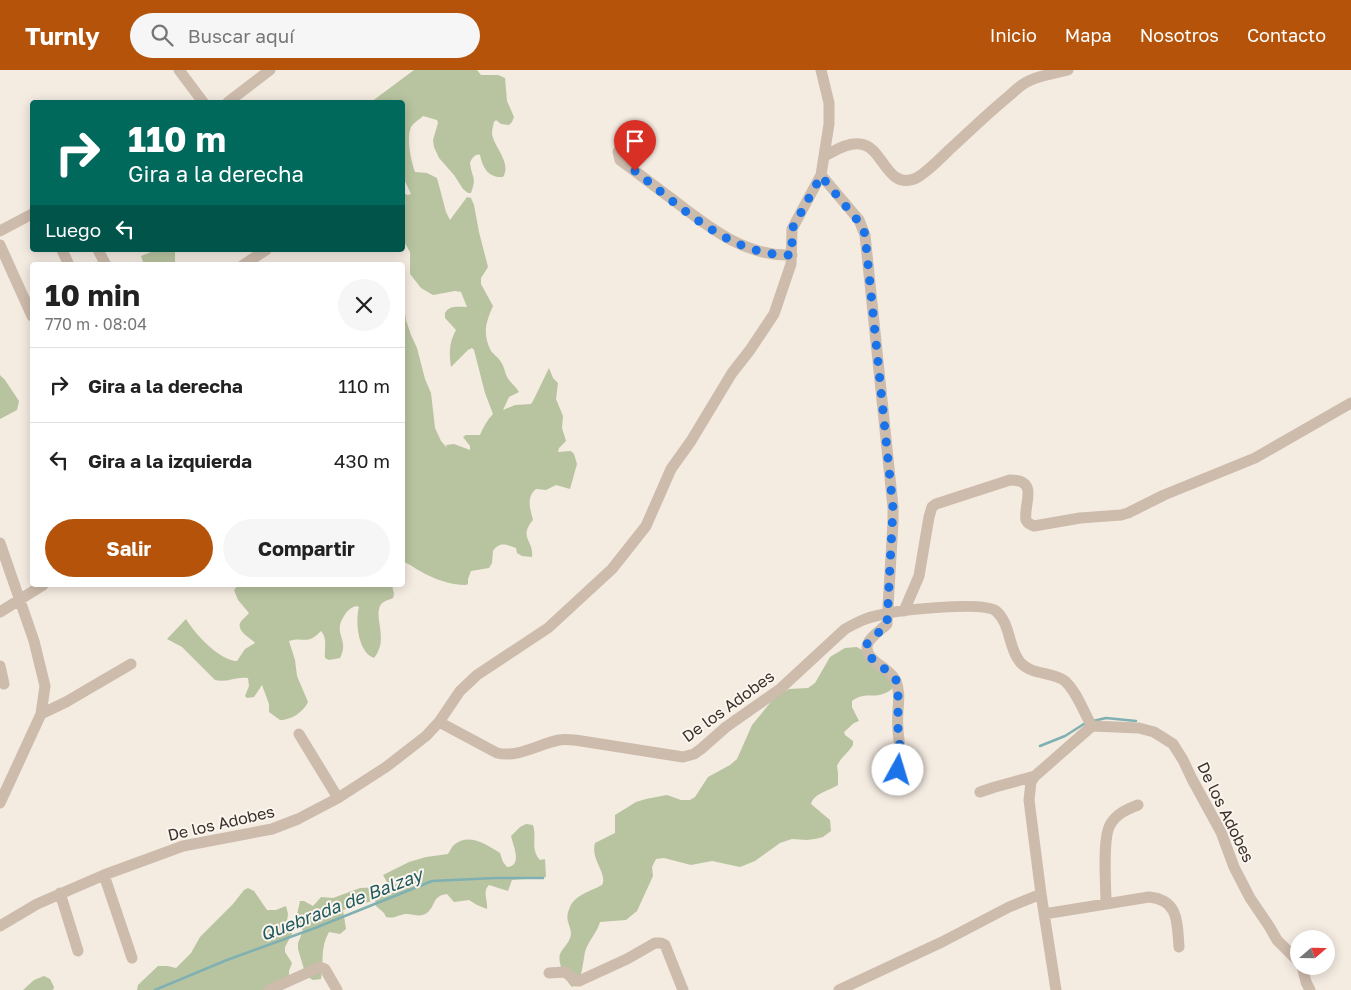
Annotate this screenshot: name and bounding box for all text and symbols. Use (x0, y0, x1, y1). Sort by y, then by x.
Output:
search box (130, 13, 480, 58)
text: Turnly (25, 21, 100, 50)
icon: search (148, 21, 176, 49)
text: Buscar aquí (188, 24, 294, 47)
text: Inicio (990, 24, 1037, 46)
text: Mapa (1065, 24, 1112, 46)
text: Nosotros (1140, 24, 1219, 46)
text: Contacto (1247, 24, 1326, 46)
text: 110 m (128, 118, 226, 160)
icon: right (45, 120, 110, 185)
pin (614, 120, 656, 171)
icon: arrive (621, 127, 649, 155)
text: Gira a la derecha (128, 160, 304, 187)
icon: left (111, 215, 139, 243)
text: Luego (45, 218, 101, 241)
text: 10 min (45, 277, 140, 313)
button: close (338, 279, 390, 331)
text: 770 m · 08:04 (45, 314, 147, 334)
icon: right (45, 371, 73, 399)
text: Gira a la derecha (88, 374, 243, 397)
text: 110 m (338, 374, 390, 397)
icon: left (45, 446, 73, 474)
text: Gira a la izquierda (88, 449, 252, 472)
text: 430 m (334, 449, 390, 472)
button: Salir (45, 519, 213, 577)
button: Compartir (223, 519, 390, 577)
street label: De los Adobes (678, 666, 778, 746)
position arrow (871, 743, 923, 795)
street label: De los Adobes (1193, 759, 1259, 865)
street label: De los Adobes (166, 801, 276, 845)
water label: Quebrada de Balzay (257, 862, 428, 945)
north arrow (1290, 930, 1335, 975)
map controls (1290, 930, 1335, 975)

